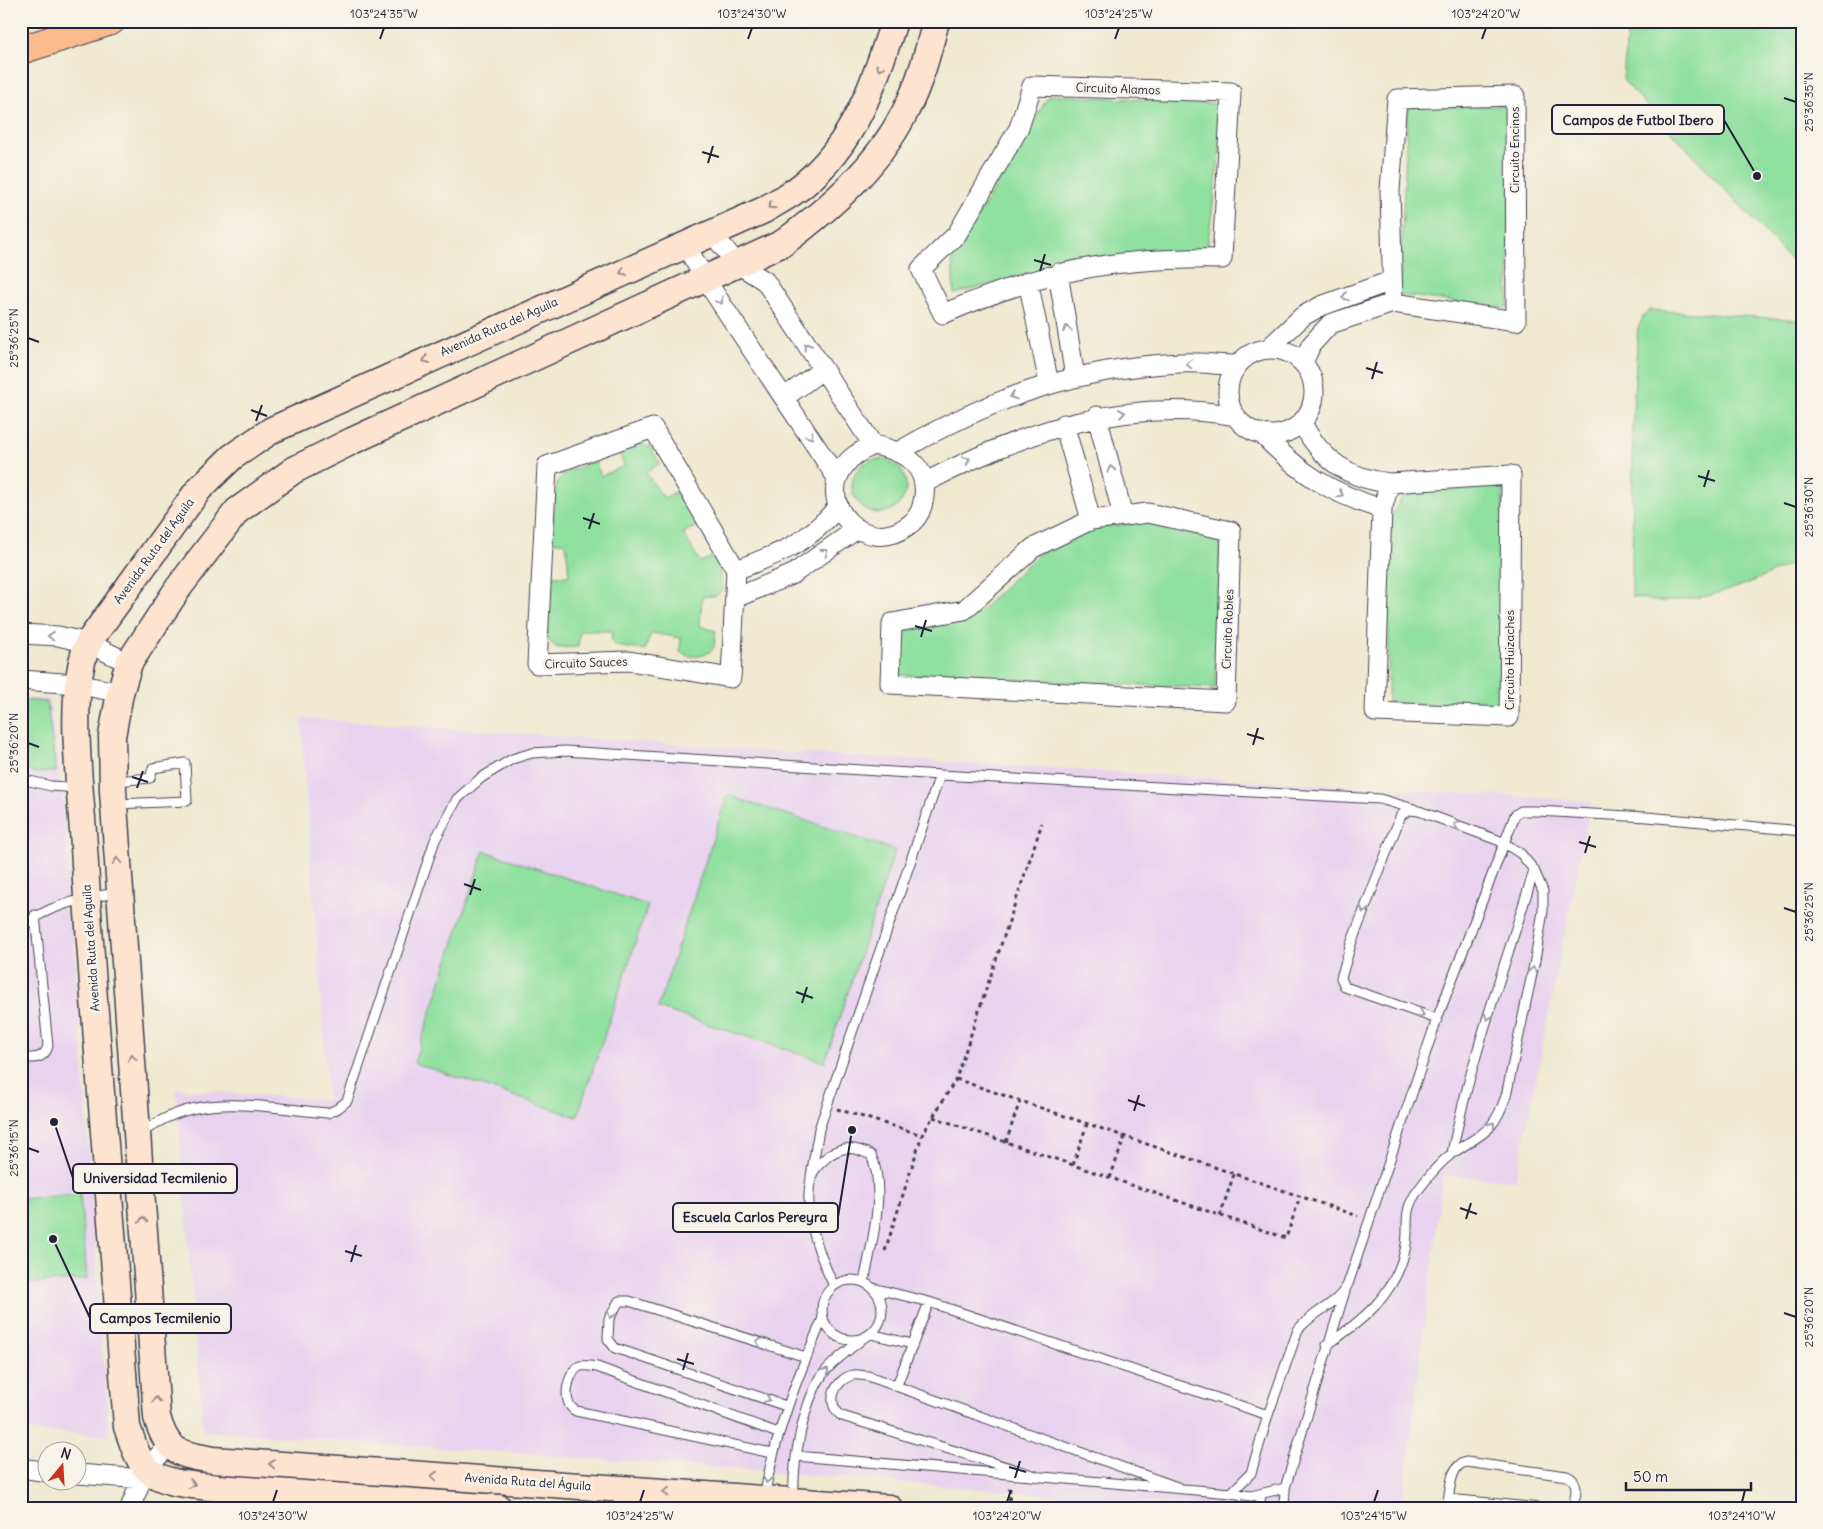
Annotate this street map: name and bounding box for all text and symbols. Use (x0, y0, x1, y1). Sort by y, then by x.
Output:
text: 103°24'35"W (350, 6, 418, 21)
text: 103°24'30"W (718, 6, 786, 21)
text: 103°24'25"W (1085, 6, 1153, 21)
text: 103°24'20"W (1452, 6, 1520, 21)
one-way arrow (875, 63, 885, 72)
text: 25°36'35"N (1801, 72, 1816, 132)
street label: Circuito Alamos (1075, 80, 1161, 97)
callout: Campos de Futbol Ibero (1552, 105, 1724, 134)
street label: Circuito Encinos (1507, 107, 1522, 193)
text: Campos de Futbol Ibero (1562, 111, 1714, 129)
one-way arrow (767, 200, 777, 209)
one-way arrow (619, 266, 628, 277)
one-way arrow (1342, 291, 1350, 301)
street label: Avenida Ruta del Aguila (438, 294, 560, 359)
one-way arrow (714, 295, 723, 304)
text: 25°36'25"N (6, 308, 21, 368)
one-way arrow (1063, 325, 1073, 333)
one-way arrow (804, 343, 813, 352)
one-way arrow (422, 353, 431, 364)
one-way arrow (1184, 358, 1192, 369)
one-way arrow (1009, 390, 1017, 400)
one-way arrow (1119, 408, 1127, 419)
one-way arrow (804, 430, 813, 440)
one-way arrow (962, 456, 971, 466)
one-way arrow (1106, 464, 1117, 473)
text: 25°36'30"N (1801, 477, 1816, 537)
one-way arrow (1335, 487, 1344, 498)
street label: Avenida Ruta del Aguila (110, 495, 197, 607)
one-way arrow (820, 549, 829, 558)
street label: Circuito Robles (1219, 589, 1236, 669)
street label: Circuito Huizaches (1502, 610, 1517, 710)
one-way arrow (47, 630, 55, 641)
street label: Circuito Sauces (544, 654, 628, 671)
text: 25°36'20"N (6, 713, 21, 773)
one-way arrow (1453, 821, 1462, 831)
one-way arrow (112, 857, 123, 865)
text: 25°36'25"N (1801, 882, 1816, 942)
street label: Avenida Ruta del Aguila (79, 884, 102, 1012)
one-way arrow (1360, 905, 1370, 914)
one-way arrow (1527, 965, 1538, 974)
one-way arrow (1416, 1008, 1424, 1018)
one-way arrow (1484, 1012, 1494, 1021)
one-way arrow (126, 1054, 137, 1062)
text: 25°36'15"N (6, 1119, 21, 1177)
one-way arrow (1486, 1122, 1495, 1131)
callout: Universidad Tecmilenio (73, 1164, 237, 1193)
text: Universidad Tecmilenio (83, 1169, 227, 1187)
callout: Escuela Carlos Pereyra (673, 1203, 838, 1232)
text: Escuela Carlos Pereyra (682, 1208, 828, 1226)
one-way arrow (138, 1216, 149, 1224)
text: 25°36'20"N (1801, 1287, 1816, 1347)
callout: Campos Tecmilenio (90, 1304, 231, 1333)
text: Campos Tecmilenio (99, 1309, 221, 1327)
one-way arrow (607, 1310, 618, 1319)
one-way arrow (755, 1338, 764, 1348)
one-way arrow (821, 1368, 829, 1377)
one-way arrow (763, 1394, 771, 1404)
one-way arrow (150, 1396, 161, 1404)
north arrow (38, 1442, 88, 1492)
text: N (59, 1444, 73, 1464)
one-way arrow (268, 1459, 276, 1470)
scale bar (1626, 1459, 1750, 1491)
text: 50 m (1633, 1467, 1668, 1486)
one-way arrow (430, 1470, 438, 1481)
street label: Avenida Ruta del Águila (464, 1470, 592, 1493)
one-way arrow (762, 1475, 773, 1484)
one-way arrow (187, 1478, 196, 1488)
one-way arrow (662, 1487, 670, 1498)
text: 103°24'30"W (239, 1508, 307, 1523)
text: 103°24'25"W (606, 1508, 674, 1523)
text: 103°24'20"W (973, 1508, 1041, 1523)
text: 103°24'15"W (1341, 1508, 1407, 1523)
text: 103°24'10"W (1709, 1508, 1775, 1523)

